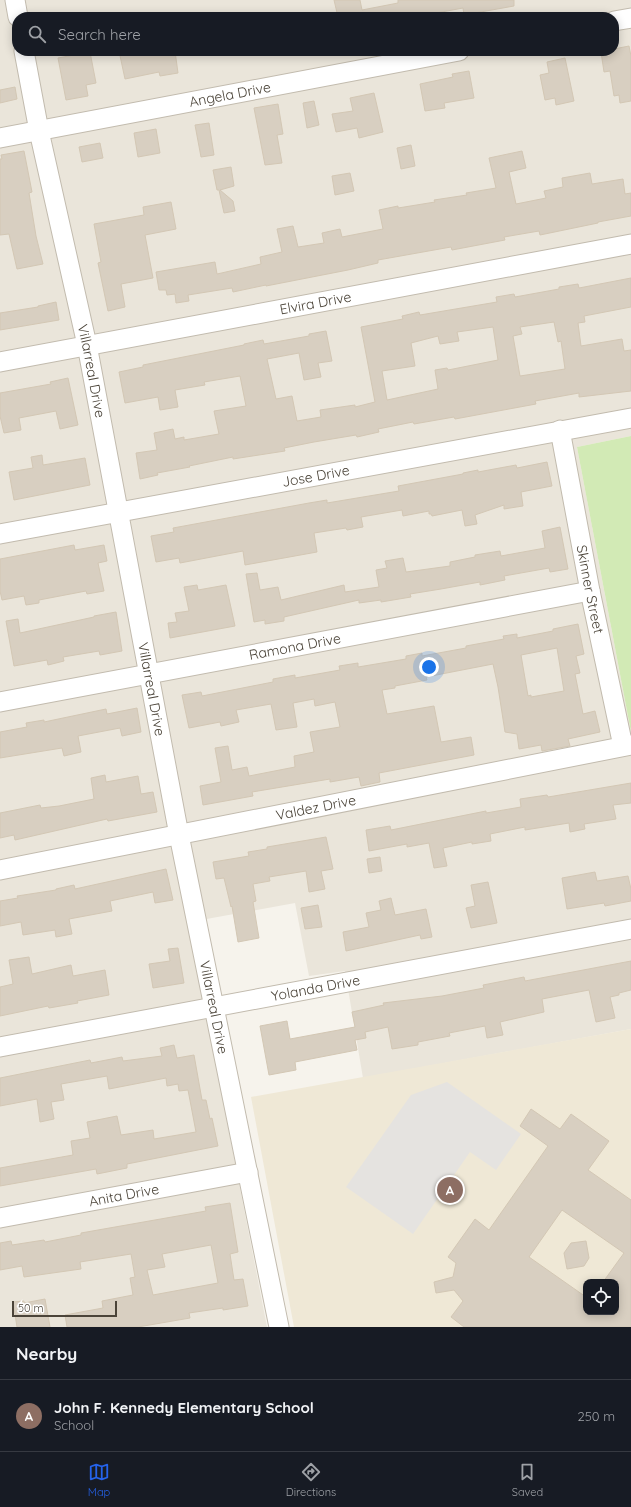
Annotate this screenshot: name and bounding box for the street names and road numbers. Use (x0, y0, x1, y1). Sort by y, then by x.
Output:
street label: Angela Drive (188, 78, 272, 111)
street label: Elvira Drive (278, 287, 353, 319)
street label: Villarreal Drive (74, 322, 109, 419)
street label: Jose Drive (280, 461, 351, 491)
street label: Skinner Street (573, 543, 608, 635)
street label: Ramona Drive (247, 629, 342, 664)
street label: Villarreal Drive (134, 641, 169, 738)
street label: Valdez Drive (274, 791, 358, 824)
street label: Villarreal Drive (196, 959, 232, 1056)
street label: Yolanda Drive (270, 971, 362, 1005)
street label: Anita Drive (87, 1180, 160, 1210)

